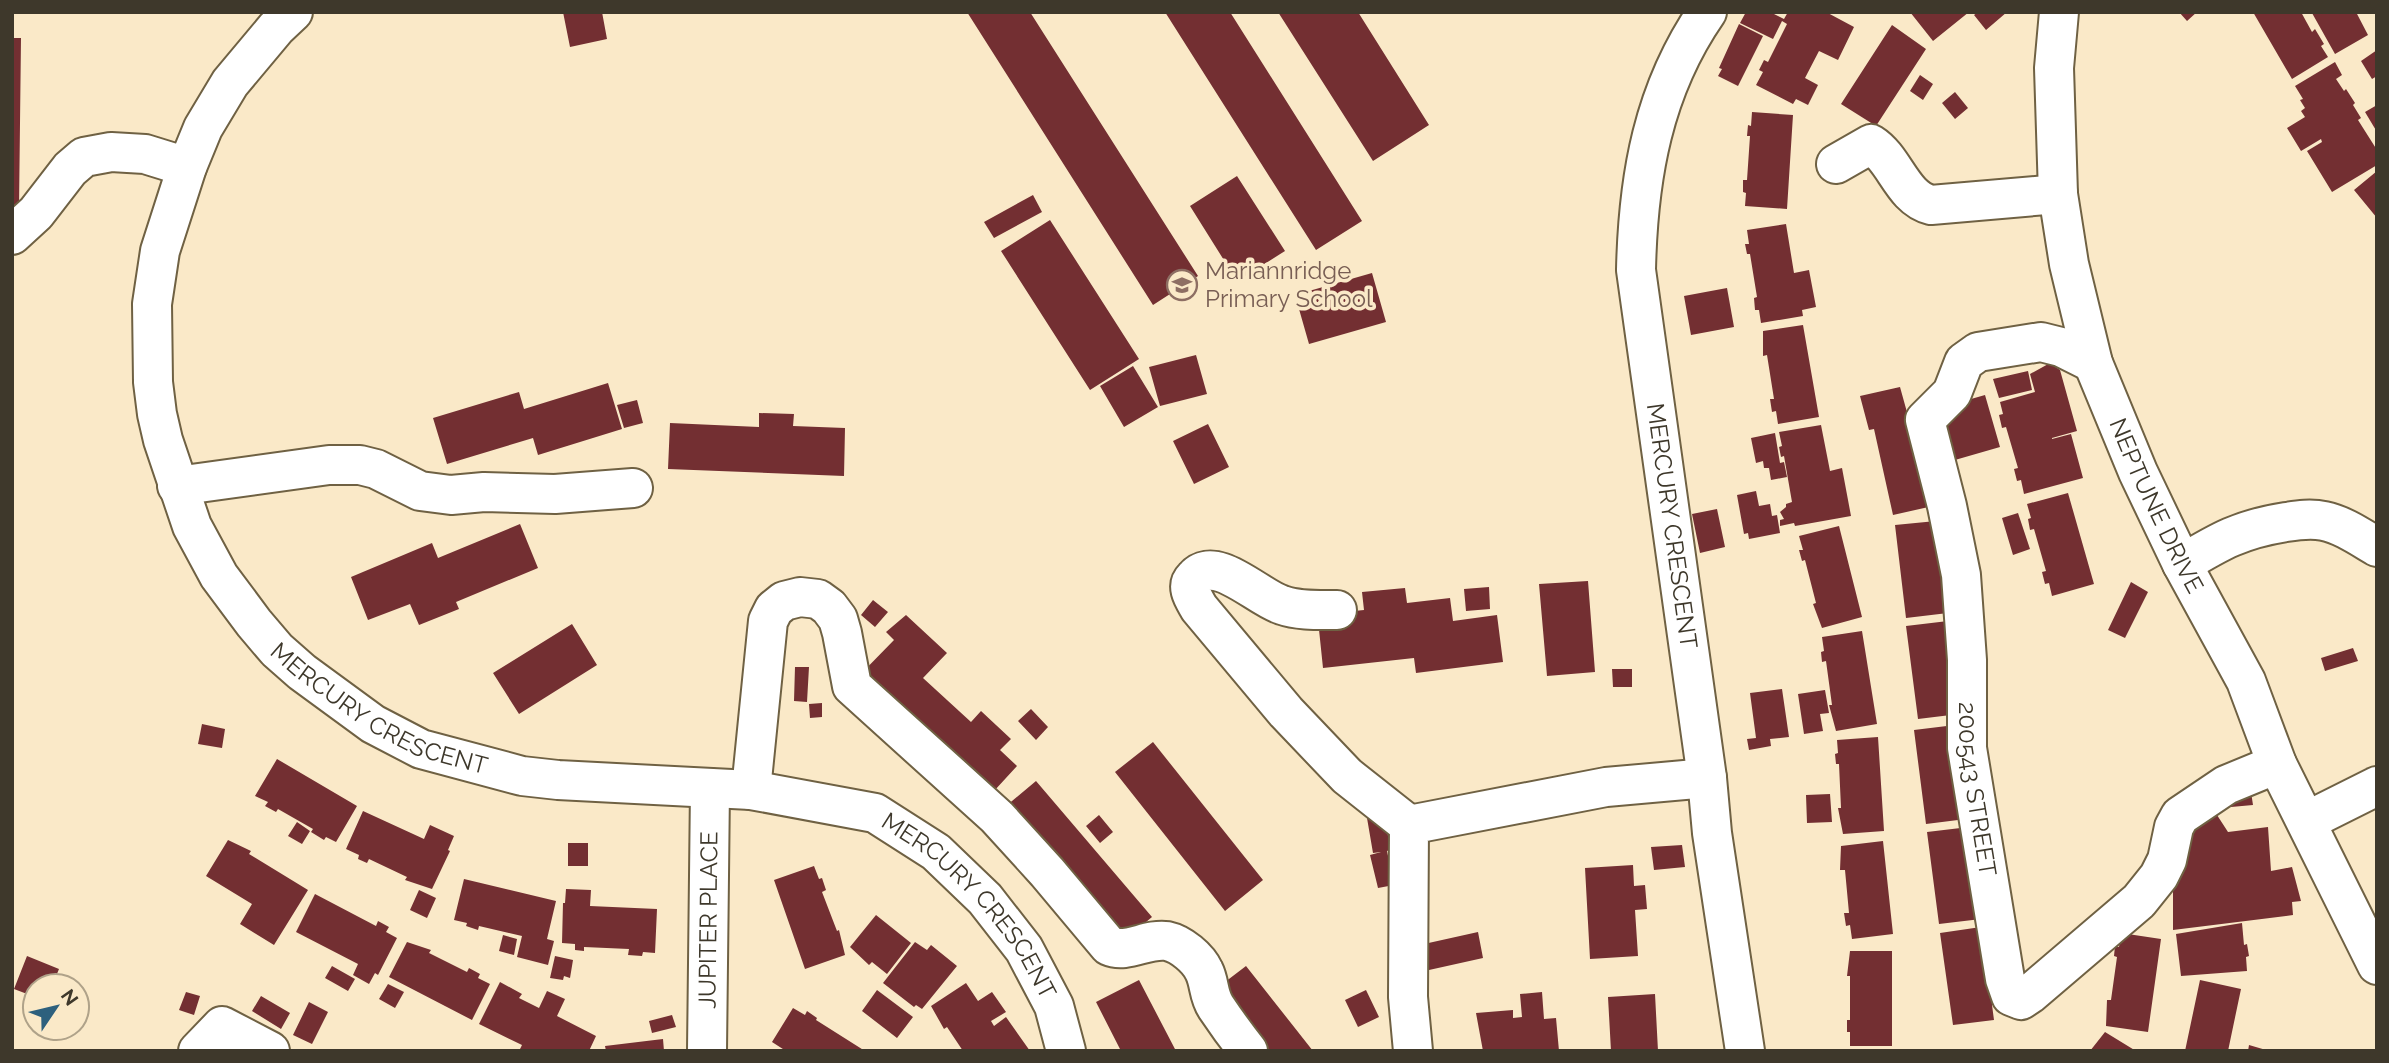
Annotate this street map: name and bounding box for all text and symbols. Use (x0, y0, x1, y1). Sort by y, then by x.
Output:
place label: Mariannridge Primary School (1205, 256, 1373, 313)
school or university icon: Mariannridge Primary School (1165, 268, 1199, 302)
street label: MERCURY CRESCENT (1641, 401, 1704, 651)
street label: NEPTUNE DRIVE (2103, 414, 2210, 598)
street label: MERCURY CRESCENT (265, 636, 491, 780)
street label: 200543 STREET (1953, 702, 2003, 879)
street label: MERCURY CRESCENT (876, 806, 1063, 1004)
street label: JUPITER PLACE (692, 831, 724, 1009)
north arrow (21, 972, 91, 1042)
text: N (57, 985, 83, 1009)

